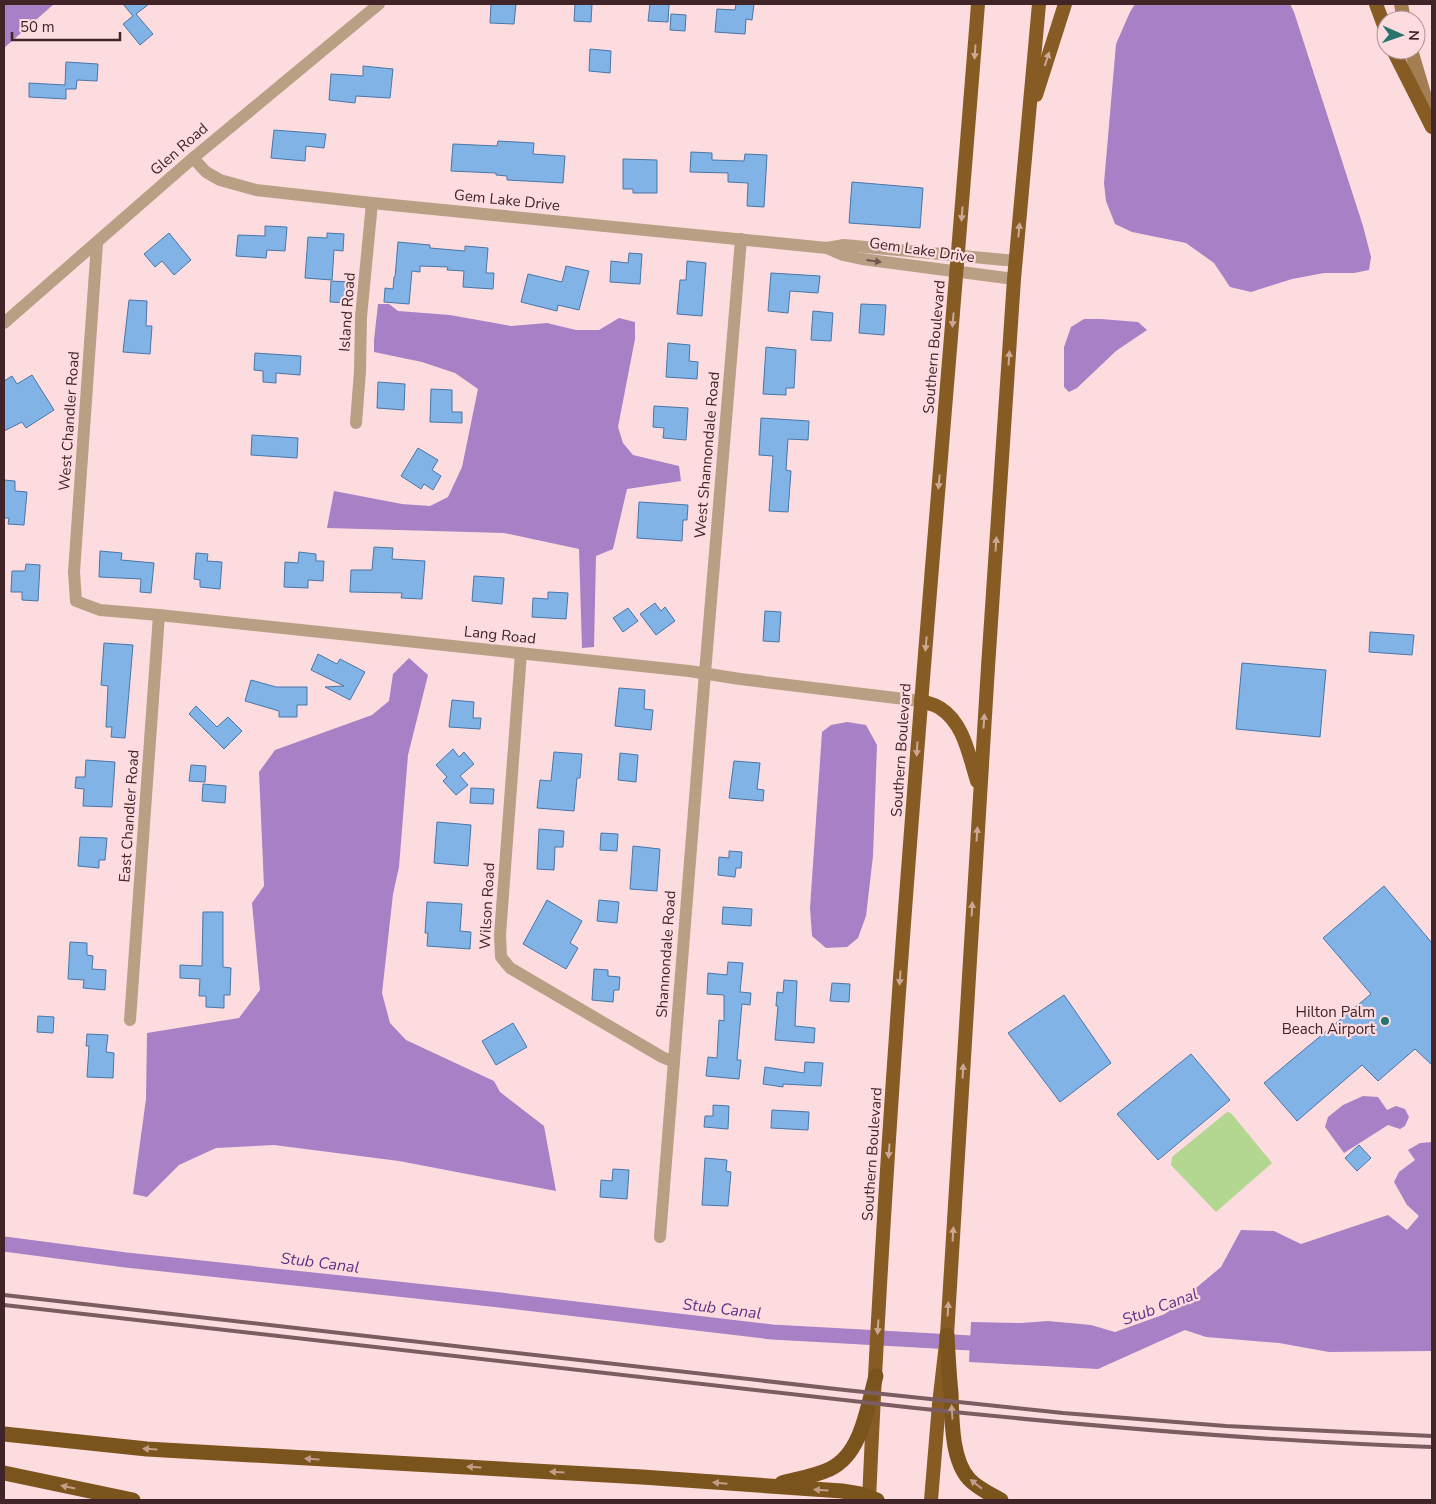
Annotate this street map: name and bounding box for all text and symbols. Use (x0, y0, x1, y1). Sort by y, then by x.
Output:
scale bar (12, 10, 120, 42)
north arrow (1376, 10, 1426, 60)
text: 50 m (20, 17, 55, 37)
text: N (1404, 30, 1423, 41)
one-way arrow (970, 45, 978, 61)
one-way arrow (1044, 51, 1052, 66)
street label: Glen Road (146, 118, 212, 180)
street label: Gem Lake Drive (453, 184, 561, 216)
one-way arrow (958, 207, 966, 223)
one-way arrow (1015, 222, 1023, 238)
street label: Gem Lake Drive (868, 233, 976, 267)
one-way arrow (866, 257, 882, 265)
street label: Island Road (334, 272, 360, 352)
street label: Southern Boulevard (918, 279, 950, 415)
one-way arrow (949, 313, 957, 329)
street label: West Chandler Road (54, 350, 84, 492)
one-way arrow (1006, 350, 1014, 366)
street label: West Shannondale Road (690, 371, 724, 539)
one-way arrow (935, 475, 943, 491)
one-way arrow (993, 535, 1001, 551)
street label: Lang Road (463, 621, 537, 649)
one-way arrow (921, 636, 929, 652)
street label: Southern Boulevard (886, 682, 916, 818)
one-way arrow (981, 713, 989, 729)
one-way arrow (913, 742, 921, 758)
street label: East Chandler Road (114, 749, 144, 883)
one-way arrow (973, 826, 981, 842)
street label: Wilson Road (475, 862, 499, 950)
street label: Shannondale Road (652, 890, 680, 1018)
one-way arrow (969, 901, 977, 917)
one-way arrow (896, 971, 904, 987)
place label: Hilton Palm Beach Airport (1282, 1002, 1376, 1039)
marker: Hilton Palm Beach Airport (1379, 1015, 1391, 1027)
one-way arrow (959, 1063, 967, 1079)
street label: Southern Boulevard (857, 1086, 887, 1222)
one-way arrow (885, 1143, 893, 1159)
one-way arrow (949, 1225, 957, 1241)
water label: Stub Canal (279, 1247, 361, 1279)
water label: Stub Canal (1119, 1283, 1201, 1331)
water label: Stub Canal (681, 1293, 763, 1325)
one-way arrow (945, 1300, 953, 1316)
one-way arrow (874, 1320, 882, 1336)
one-way arrow (948, 1403, 956, 1419)
one-way arrow (142, 1445, 158, 1453)
one-way arrow (304, 1454, 320, 1462)
one-way arrow (466, 1463, 482, 1471)
one-way arrow (549, 1467, 565, 1475)
one-way arrow (711, 1479, 727, 1487)
one-way arrow (969, 1479, 982, 1490)
one-way arrow (60, 1482, 76, 1490)
one-way arrow (813, 1485, 829, 1493)

